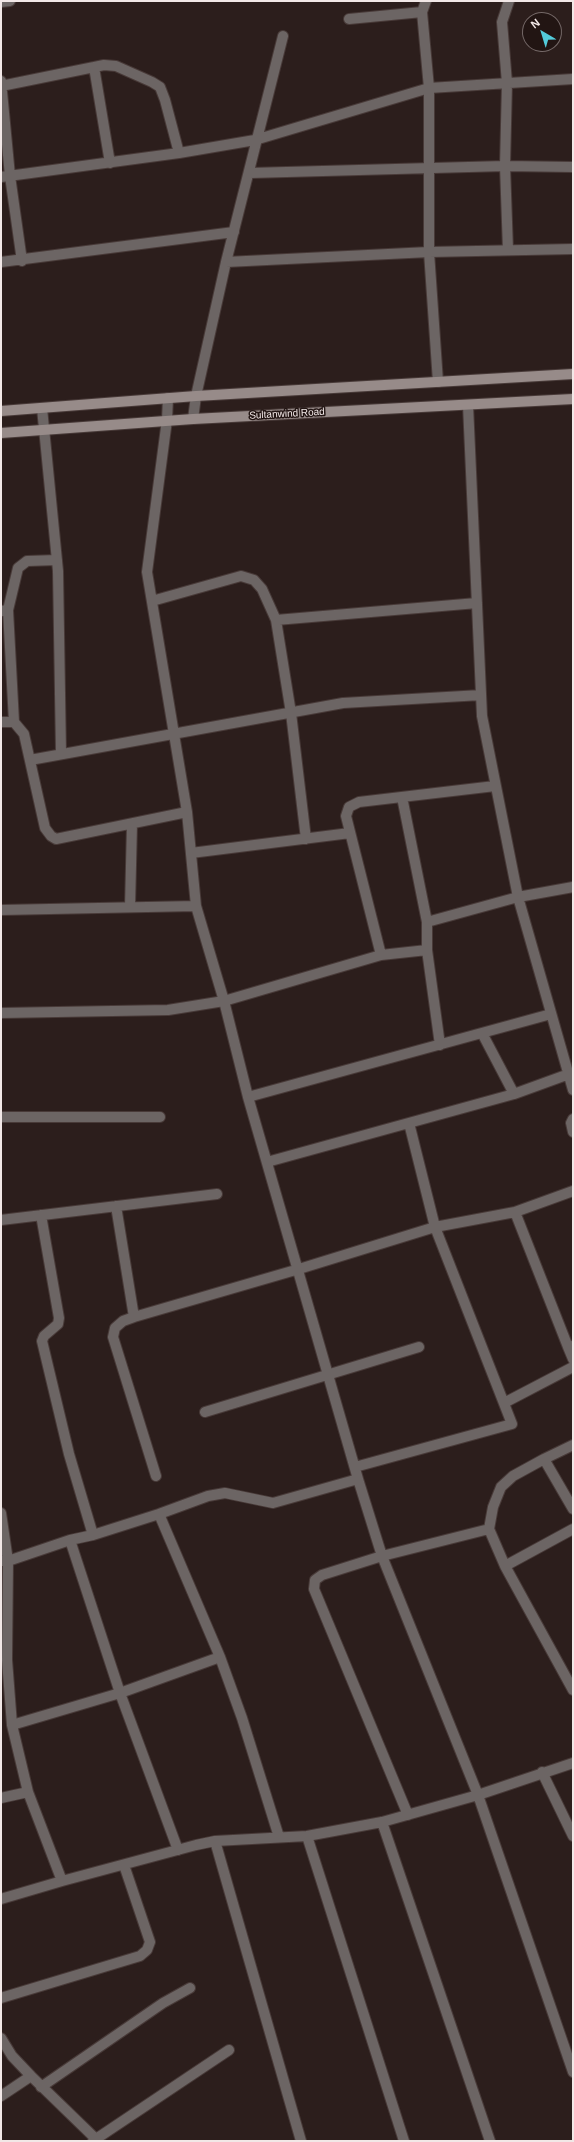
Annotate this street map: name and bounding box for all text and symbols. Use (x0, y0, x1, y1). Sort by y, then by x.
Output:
north arrow (522, 12, 562, 52)
text: N (528, 16, 542, 31)
street label: Sultanwind Road (249, 406, 325, 422)

